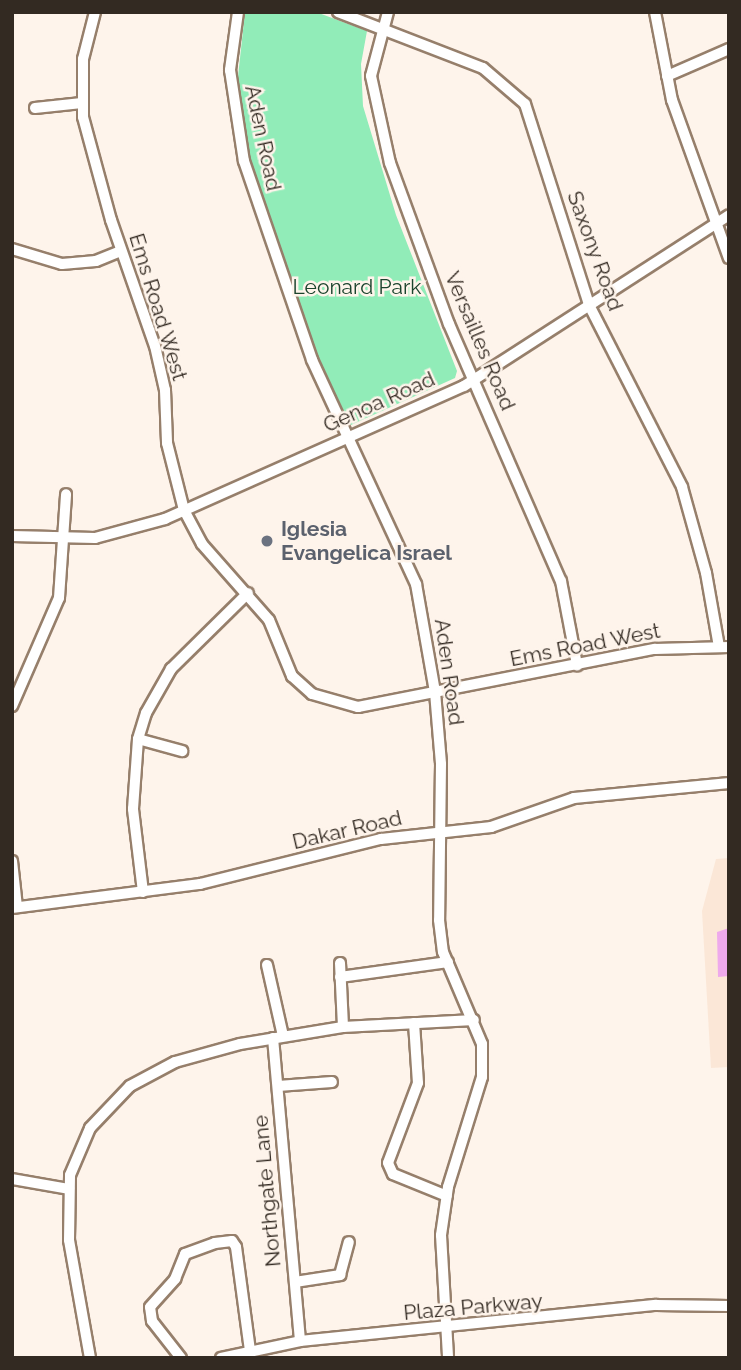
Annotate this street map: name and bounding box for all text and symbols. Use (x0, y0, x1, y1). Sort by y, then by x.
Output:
street label: Aden Road (240, 83, 286, 193)
street label: Saxony Road (562, 188, 628, 314)
street label: Ems Road West (124, 230, 192, 384)
street label: Versailles Road (439, 268, 521, 414)
park label: Leonard Park (293, 274, 421, 300)
street label: Genoa Road (319, 366, 439, 438)
place label: Iglesia Evangelica Israel (281, 516, 452, 566)
marker: Iglesia Evangelica Israel (259, 533, 275, 549)
street label: Aden Road (429, 617, 469, 727)
street label: Ems Road West (507, 618, 663, 672)
street label: Dakar Road (290, 805, 404, 855)
street label: Northgate Lane (248, 1114, 286, 1268)
street label: Plaza Parkway (402, 1288, 544, 1326)

